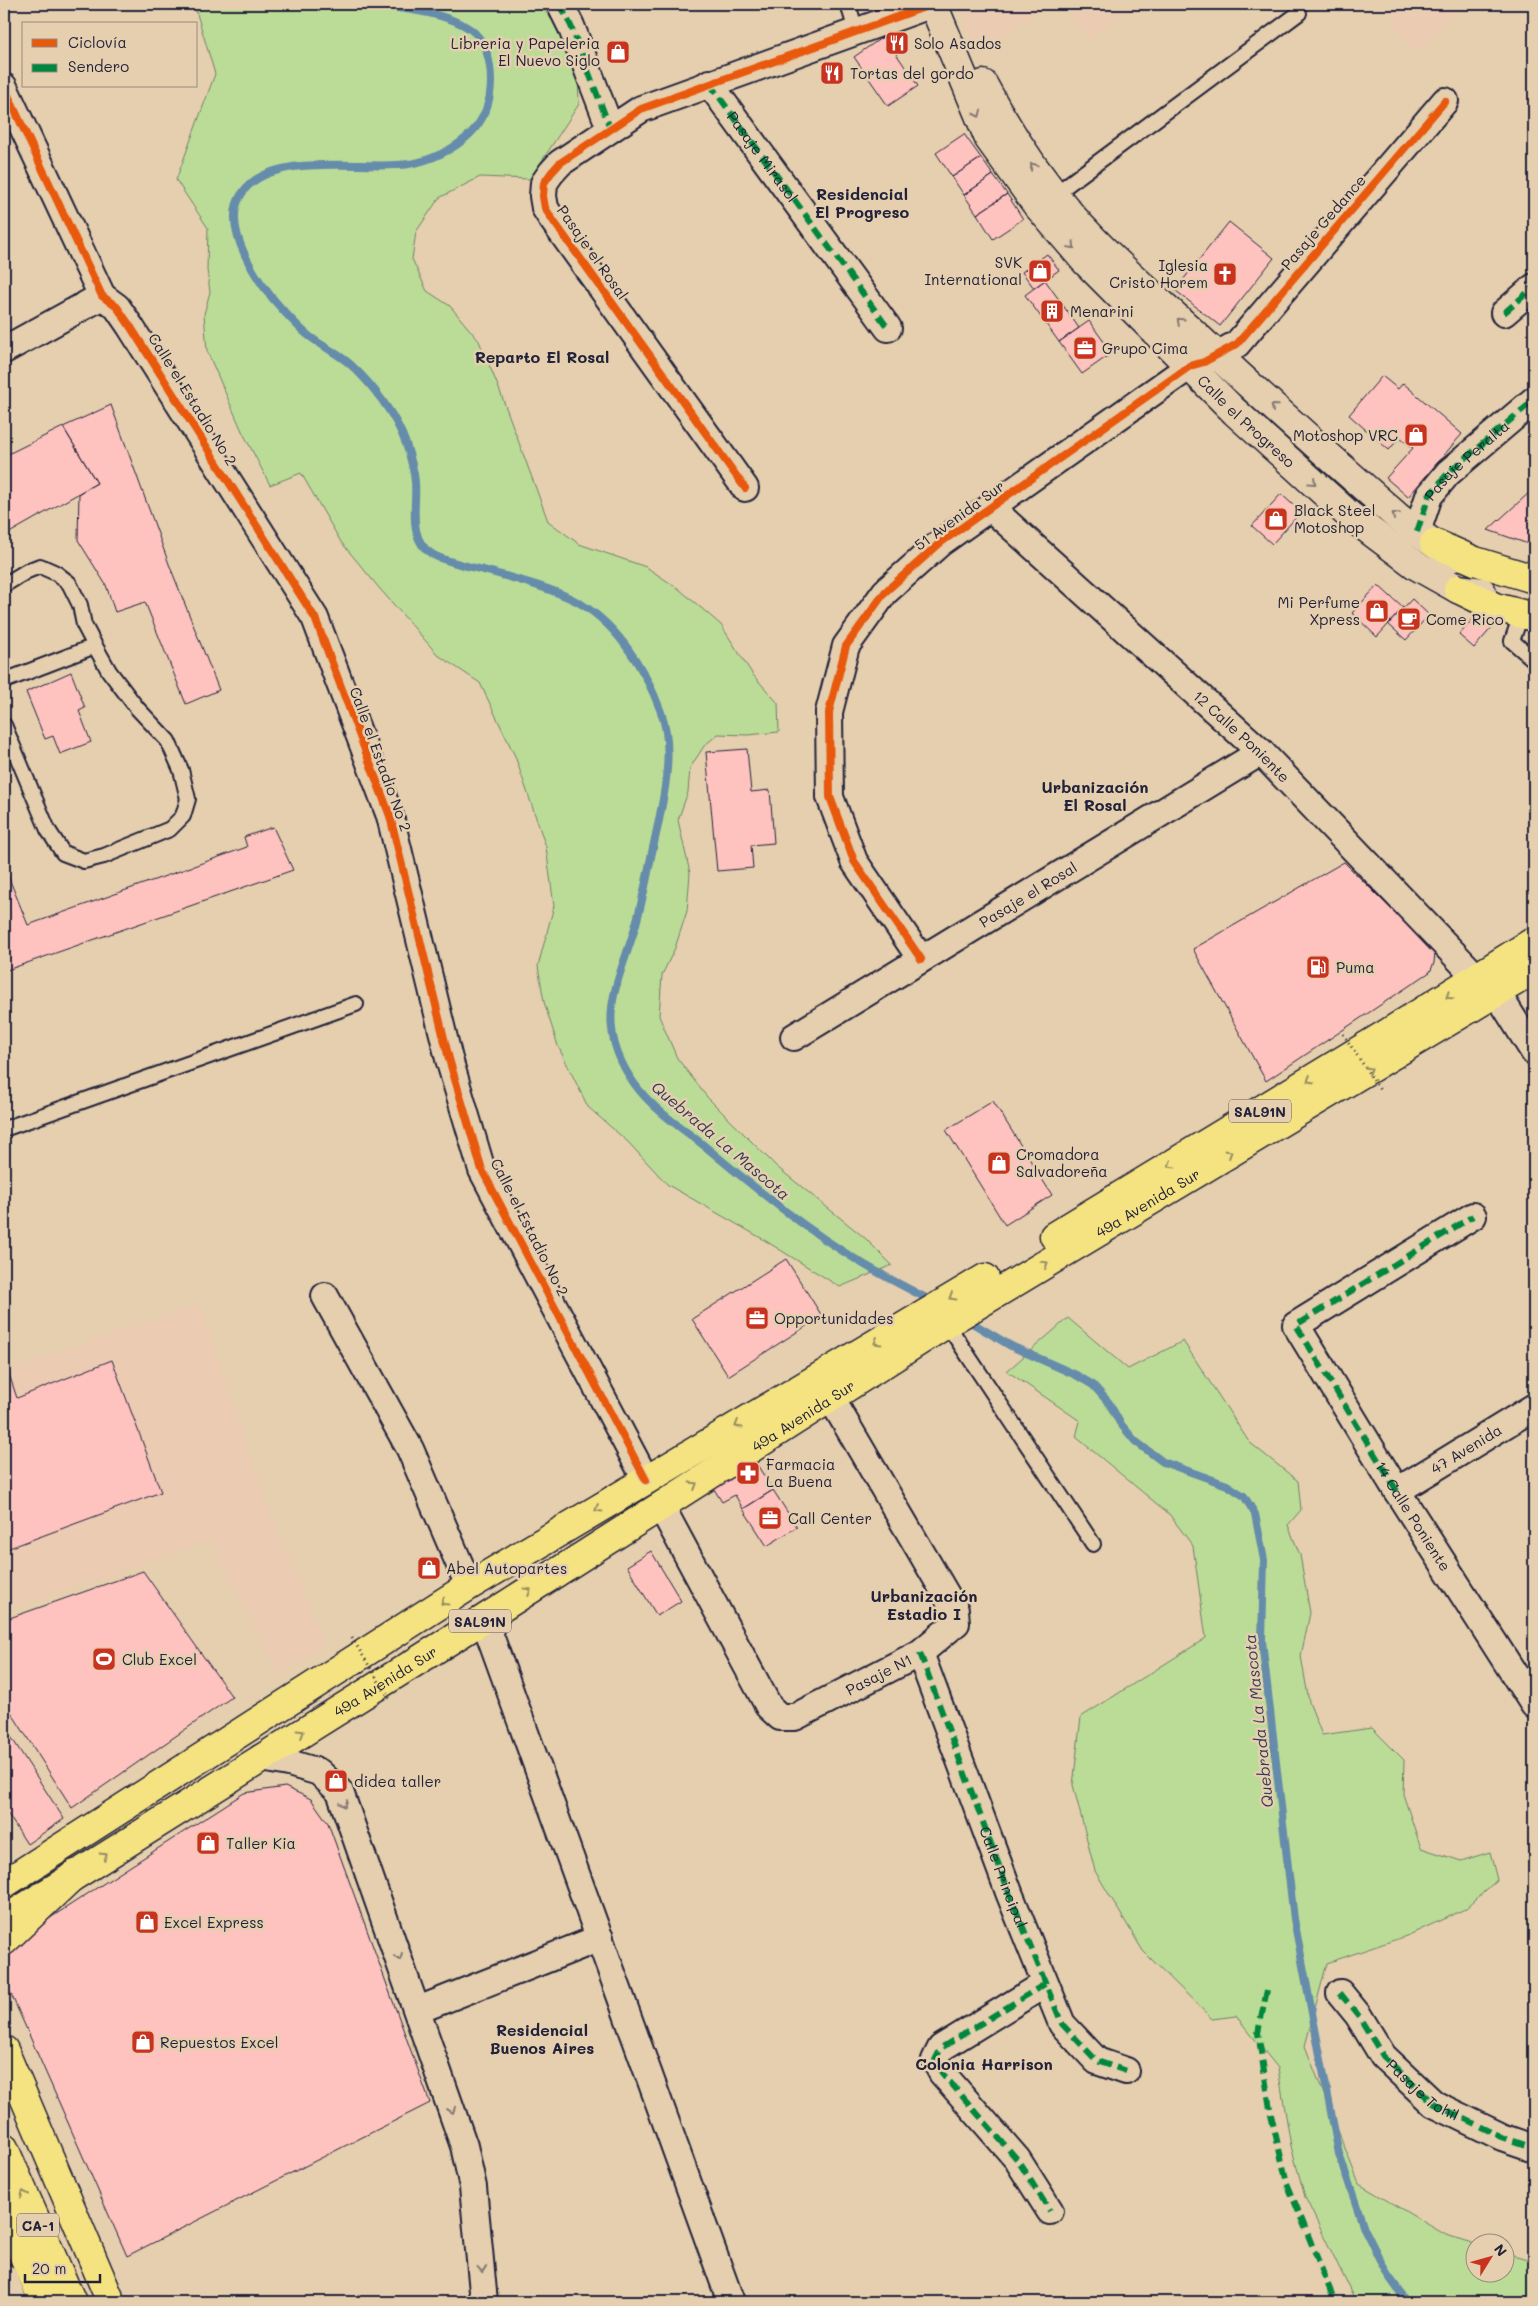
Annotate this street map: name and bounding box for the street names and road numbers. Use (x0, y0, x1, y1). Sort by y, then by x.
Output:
street label: Pasaje Mirasol (723, 107, 803, 206)
street label: Pasaje Gedance (1276, 170, 1370, 274)
street label: Pasaje el Rosal (553, 201, 633, 303)
street label: Calle el Estadio No 2 (144, 329, 242, 469)
street label: Calle el Progreso (1193, 370, 1300, 472)
street label: Pasaje Peralta (1420, 416, 1513, 504)
street label: 51 Avenida Sur (910, 475, 1008, 555)
street label: Calle el Estadio No 2 (346, 684, 416, 834)
street label: 12 Calle Poniente (1189, 686, 1295, 786)
street label: Pasaje el Rosal (975, 857, 1081, 932)
road number: SAL91N (1229, 1100, 1291, 1122)
street label: Calle el Estadio No 2 (487, 1155, 573, 1299)
street label: 49a Avenida Sur (1091, 1163, 1204, 1242)
street label: 49a Avenida Sur (748, 1375, 858, 1456)
street label: 47 Avenida (1427, 1419, 1505, 1478)
street label: 14 Calle Poniente (1371, 1457, 1456, 1575)
road number: SAL91N (449, 1610, 511, 1632)
street label: 49a Avenida Sur (330, 1641, 441, 1721)
street label: Pasaje N1 (842, 1649, 915, 1700)
street label: Calle Principal (975, 1823, 1032, 1931)
street label: Pasaje Tohil (1382, 2054, 1462, 2125)
road number: CA-1 (17, 2214, 59, 2236)

